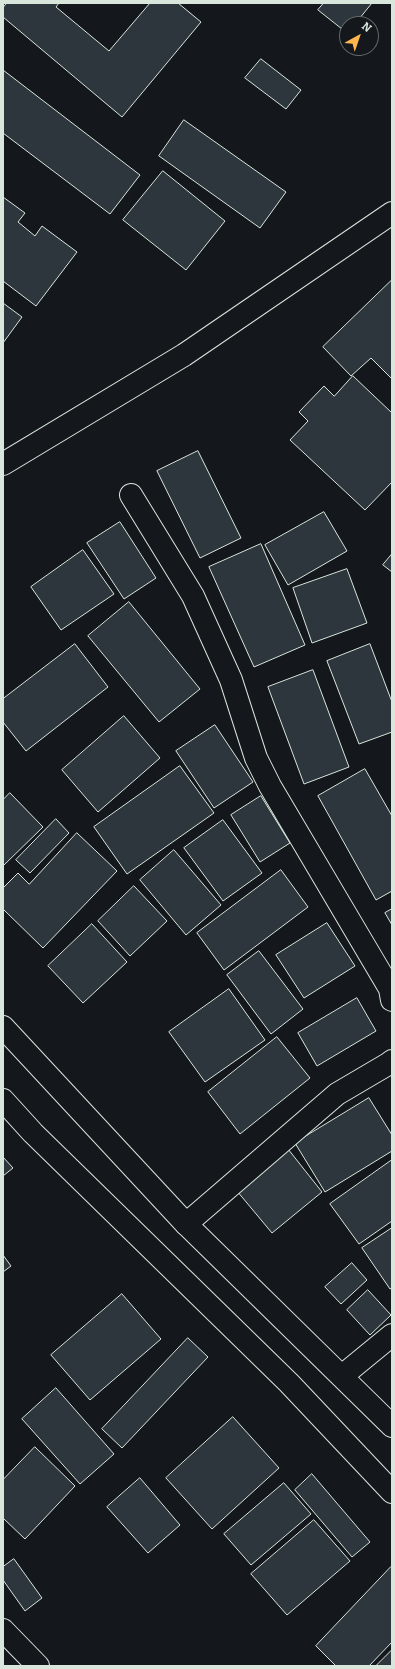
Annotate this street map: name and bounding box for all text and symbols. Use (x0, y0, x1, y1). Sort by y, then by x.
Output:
north arrow (339, 16, 379, 56)
text: N (359, 19, 374, 35)

